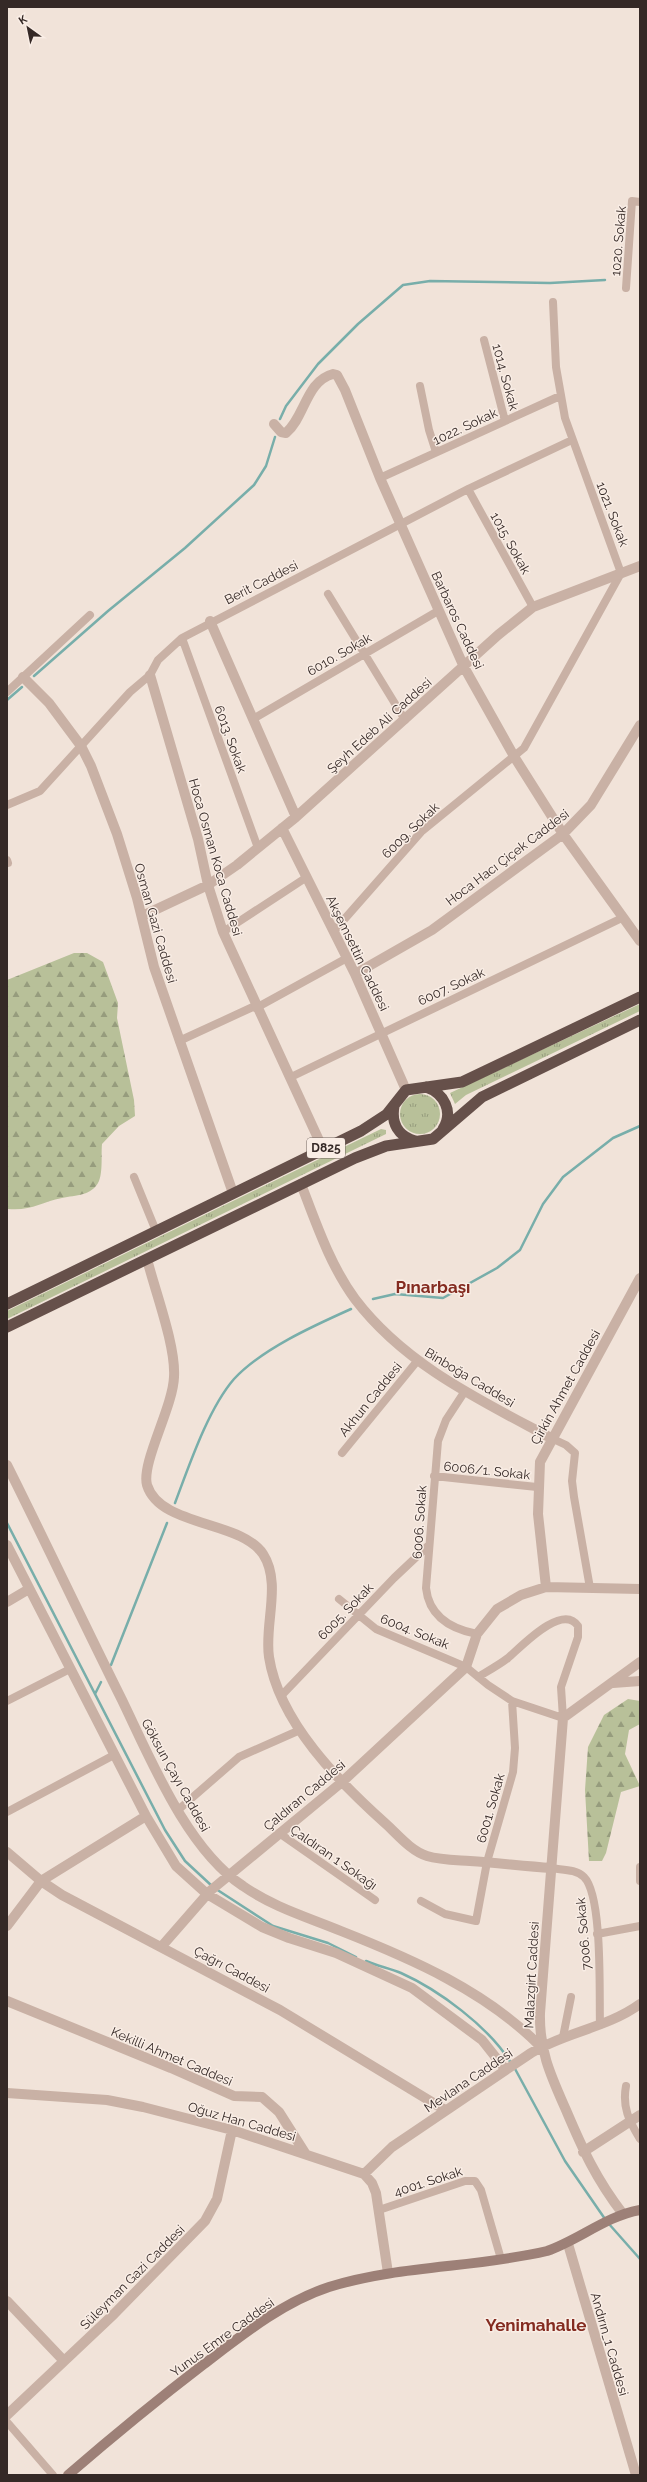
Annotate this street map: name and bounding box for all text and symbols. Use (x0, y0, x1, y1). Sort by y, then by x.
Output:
north arrow (8, 8, 48, 48)
text: K (16, 12, 30, 27)
street label: 1020. Sokak (608, 205, 629, 277)
street label: 1014. Sokak (489, 342, 522, 412)
street label: 1022. Sokak (431, 405, 500, 448)
street label: 1021. Sokak (593, 480, 632, 549)
street label: 1015. Sokak (487, 510, 534, 577)
street label: Berit Caddesi (222, 558, 300, 607)
street label: Barbaros Caddesi (428, 569, 487, 671)
street label: 6010. Sokak (305, 630, 374, 679)
street label: Şeyh Edeb Ali Caddesi (324, 675, 435, 776)
street label: 6013. Sokak (211, 703, 250, 775)
street label: Hoca Osman Koca Caddesi (186, 777, 245, 937)
street label: 6009. Sokak (379, 799, 442, 861)
street label: Hoca Hacı Çiçek Caddesi (443, 806, 572, 909)
street label: Osman Gazi Caddesi (131, 862, 180, 985)
street label: Akşemsettin Caddesi (323, 893, 392, 1013)
street label: 6007. Sokak (415, 964, 487, 1008)
road number: D825 (307, 1138, 345, 1158)
district label: Pınarbaşı (396, 1277, 470, 1297)
street label: Çirkin Ahmet Caddesi (528, 1327, 603, 1447)
street label: Binboğa Caddesi (422, 1345, 517, 1410)
street label: Akhun Caddesi (336, 1359, 405, 1439)
street label: 6006/1. Sokak (443, 1458, 531, 1483)
street label: 6006. Sokak (409, 1485, 430, 1559)
street label: 6005. Sokak (315, 1580, 376, 1643)
street label: 6004. Sokak (378, 1611, 452, 1652)
street label: Göksun Çayı Caddesi (138, 1716, 213, 1834)
street label: Çaldıran Caddesi (260, 1757, 348, 1834)
street label: 6001. Sokak (473, 1772, 508, 1845)
street label: Çaldıran 1 Sokağı (288, 1822, 380, 1893)
street label: 7006. Sokak (573, 1897, 594, 1971)
street label: Malazgirt Caddesi (521, 1921, 542, 2029)
street label: Çağrı Caddesi (191, 1943, 272, 1996)
street label: Kekilli Ahmet Caddesi (109, 2024, 235, 2089)
street label: Mevlana Caddesi (421, 2045, 515, 2115)
street label: Oğuz Han Caddesi (186, 2099, 298, 2144)
street label: 4001. Sokak (392, 2163, 464, 2200)
street label: Süleyman Gazi Caddesi (77, 2222, 188, 2333)
street label: Andırın_1 Caddesi (588, 2291, 631, 2397)
street label: Yunus Emre Caddesi (168, 2295, 277, 2380)
district label: Yenimahalle (485, 2315, 587, 2335)

